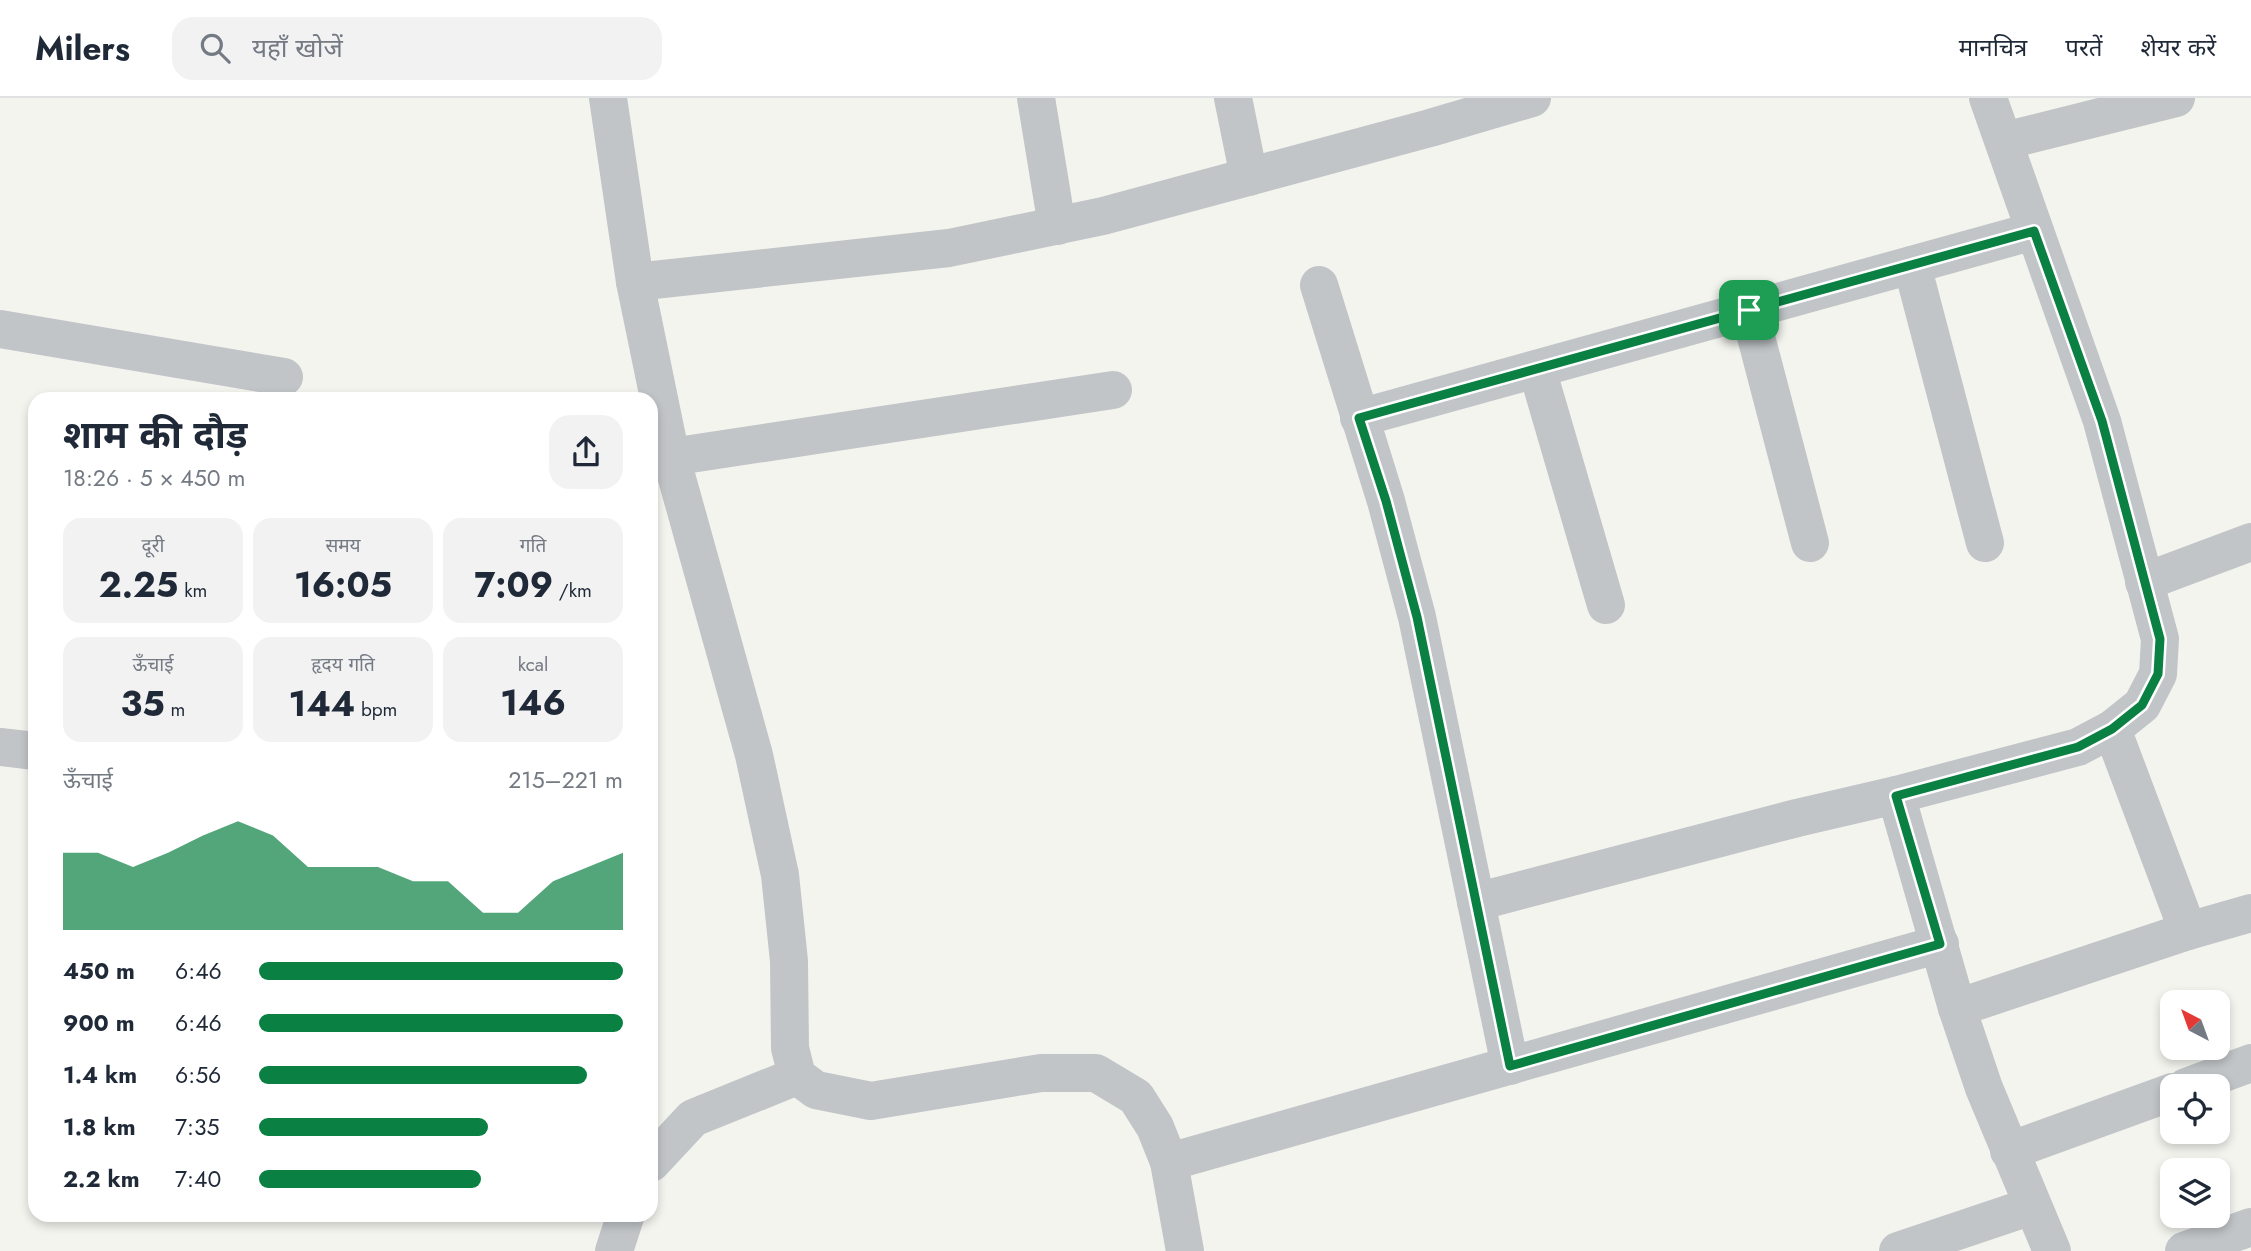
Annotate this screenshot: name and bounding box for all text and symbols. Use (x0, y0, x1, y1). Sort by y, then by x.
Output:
search box (172, 17, 662, 80)
text: Milers (35, 25, 130, 72)
icon: search (196, 29, 234, 67)
text: यहाँ खोजें (252, 29, 343, 67)
text: मानचित्र (1959, 30, 2027, 65)
text: परतें (2065, 30, 2102, 65)
text: शेयर करें (2140, 30, 2216, 65)
pin (1719, 280, 1779, 340)
icon: arrive (1730, 291, 1768, 329)
text: शाम की दौड़ (63, 407, 248, 462)
button: share (549, 415, 623, 489)
text: 18:26 · 5 × 450 m (63, 461, 245, 495)
text: दूरी (142, 532, 164, 559)
text: समय (325, 532, 361, 559)
text: गति (520, 532, 546, 559)
text: 2.25 (99, 560, 178, 610)
text: 16:05 (294, 560, 392, 610)
text: 7:09 (474, 560, 553, 610)
text: km (178, 577, 207, 604)
text: /km (553, 577, 592, 604)
text: ऊँचाई (132, 651, 174, 678)
text: हृदय गति (311, 651, 375, 678)
text: kcal (518, 651, 548, 678)
text: 146 (500, 678, 566, 728)
text: 35 (121, 679, 165, 729)
text: 144 (289, 679, 355, 729)
text: m (165, 696, 185, 723)
text: bpm (355, 696, 397, 723)
text: ऊँचाई (63, 763, 113, 797)
text: 215–221 m (508, 763, 623, 797)
text: 450 m (63, 954, 135, 988)
text: 6:46 (175, 954, 222, 988)
north arrow (2160, 990, 2230, 1060)
map controls (2160, 990, 2230, 1228)
text: 900 m (63, 1006, 135, 1040)
text: 6:46 (175, 1006, 222, 1040)
text: 1.4 km (63, 1058, 137, 1092)
text: 6:56 (175, 1058, 221, 1092)
button: locate (2160, 1074, 2230, 1144)
text: 1.8 km (63, 1110, 136, 1144)
text: 7:35 (175, 1110, 220, 1144)
button: layers (2160, 1158, 2230, 1228)
text: 2.2 km (63, 1162, 140, 1196)
text: 7:40 (175, 1162, 221, 1196)

